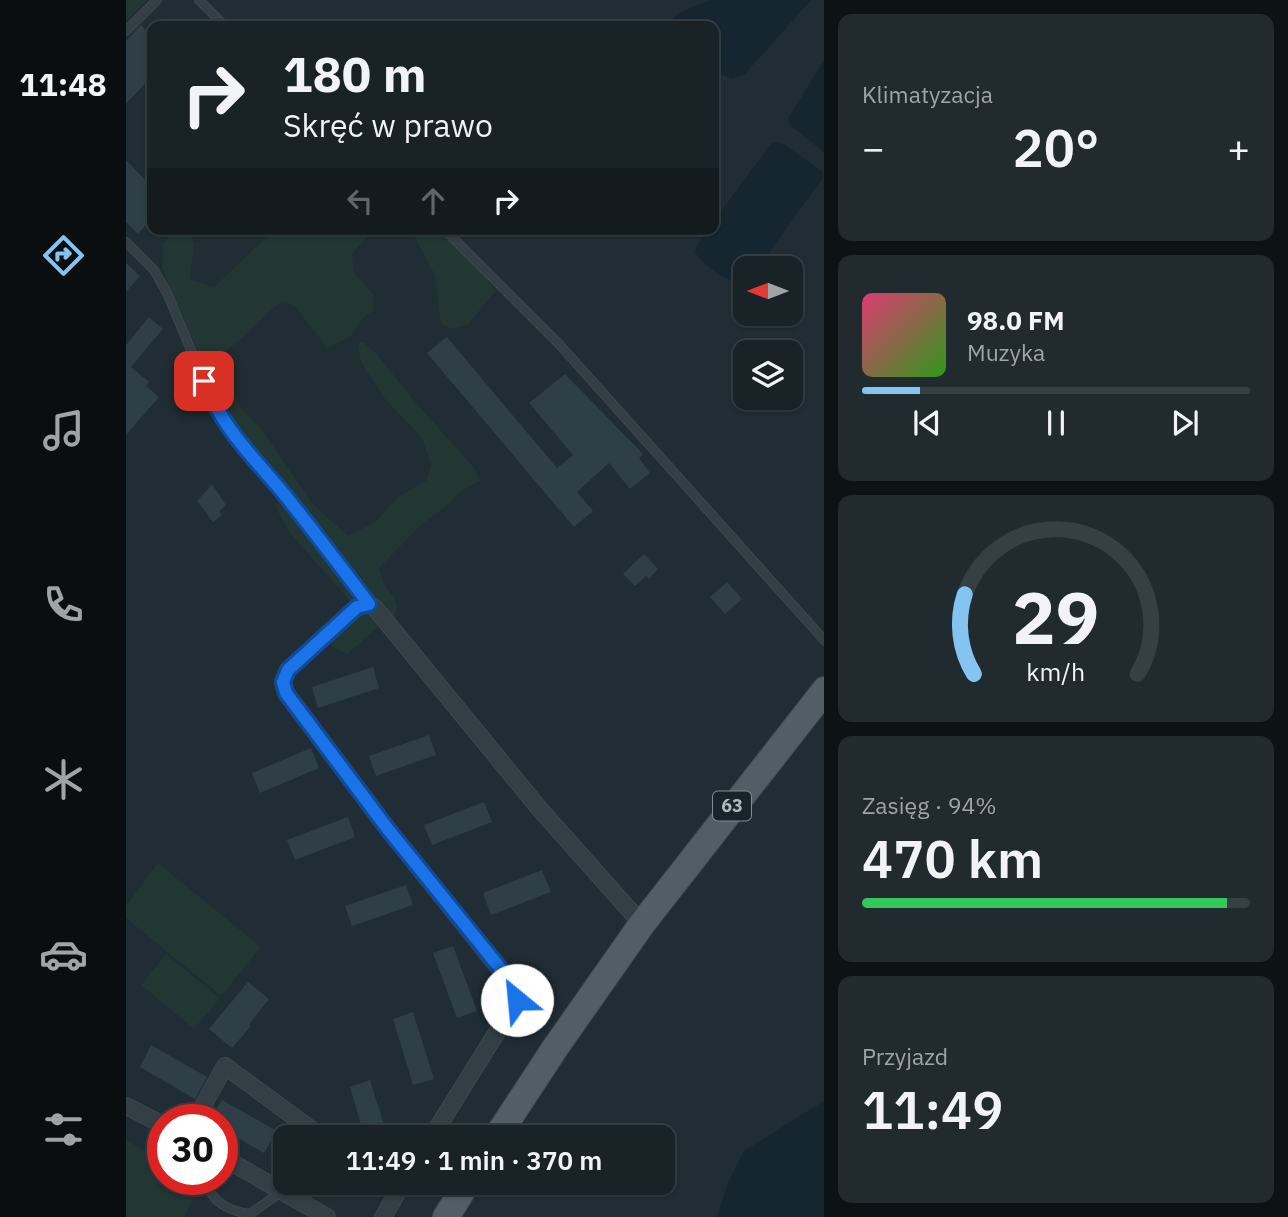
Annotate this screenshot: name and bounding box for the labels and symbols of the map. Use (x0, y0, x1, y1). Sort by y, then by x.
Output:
north arrow (733, 256, 803, 326)
pin (174, 351, 234, 411)
road number: 63 (713, 792, 751, 820)
position arrow (480, 963, 554, 1037)
speed limit sign: 30 (147, 1104, 238, 1195)

